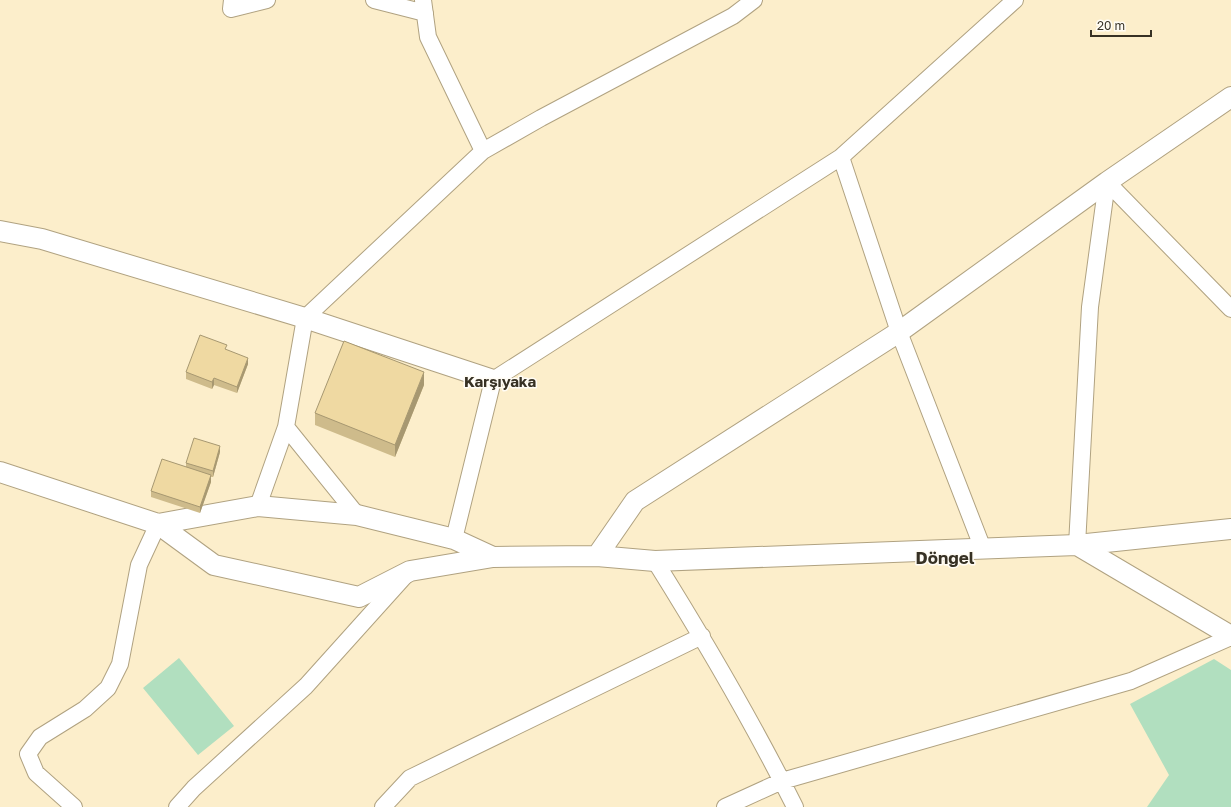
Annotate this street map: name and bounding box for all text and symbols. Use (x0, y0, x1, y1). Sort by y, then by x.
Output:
scale bar (1091, 12, 1151, 38)
text: 20 m (1097, 18, 1125, 33)
district label: Karşıyaka (464, 372, 536, 390)
district label: Döngel (916, 547, 975, 568)

